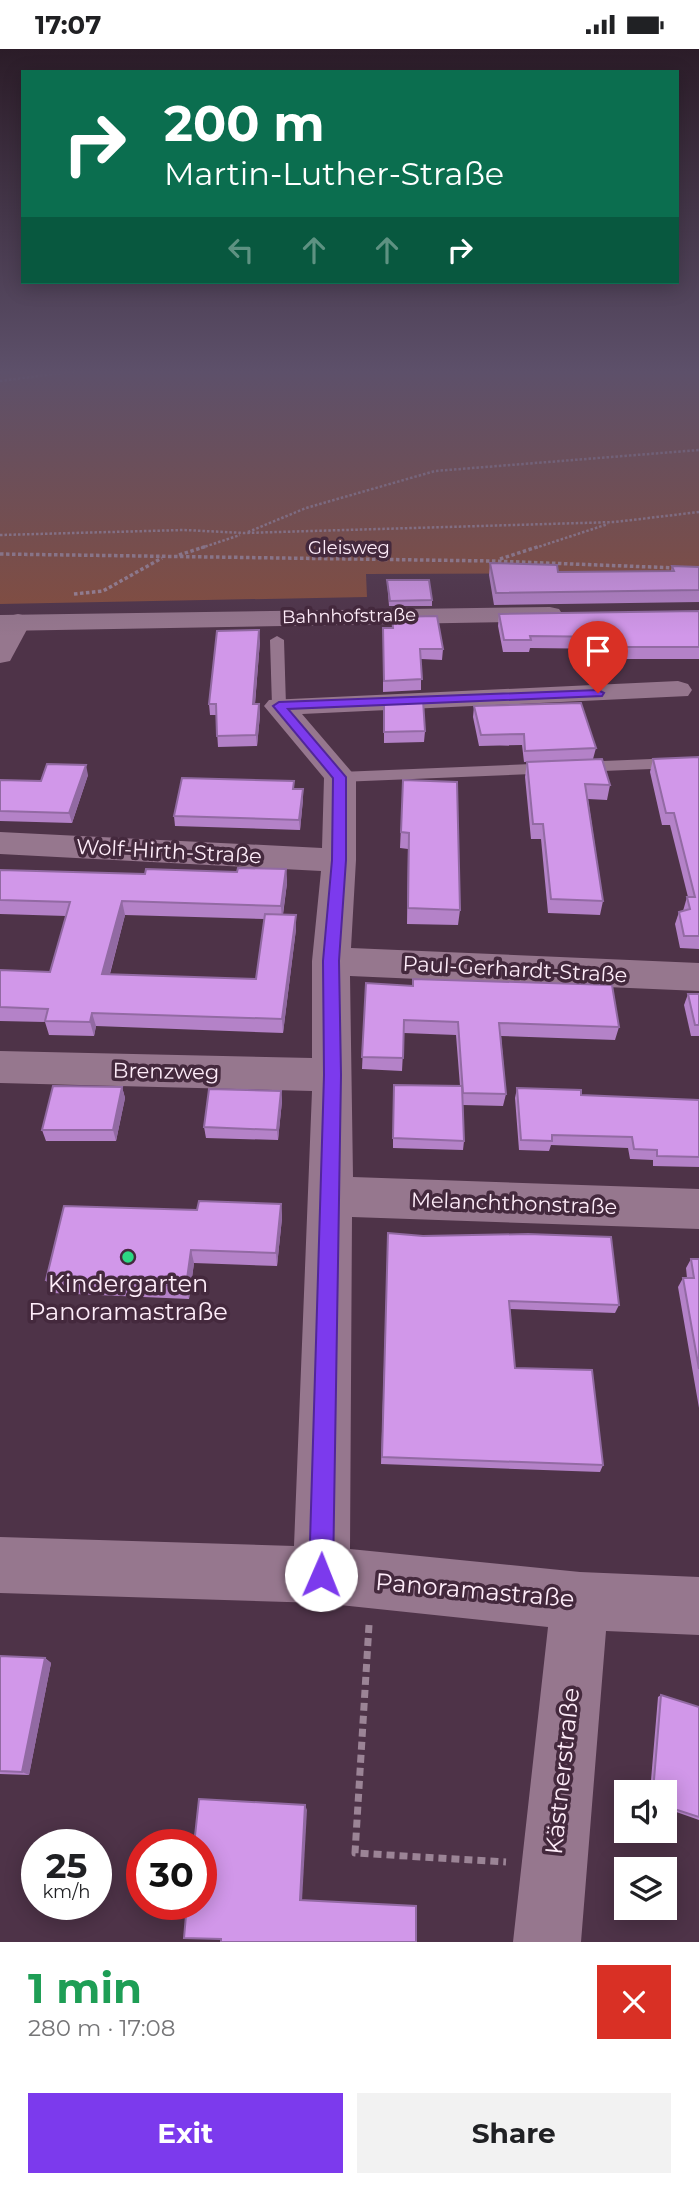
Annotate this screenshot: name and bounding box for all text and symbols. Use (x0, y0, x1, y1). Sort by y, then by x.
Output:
text: 17:07 (35, 9, 101, 41)
text: 200 m (164, 94, 325, 153)
icon: right (49, 98, 140, 189)
text: Martin-Luther-Straße (164, 154, 504, 193)
icon: left (222, 231, 260, 269)
icon: ahead (295, 231, 333, 269)
icon: ahead (368, 231, 406, 269)
icon: right (441, 231, 479, 269)
street label: Gleisweg (308, 537, 390, 559)
street label: Bahnhofstraße (282, 604, 416, 628)
pin (568, 621, 628, 693)
icon: arrive (579, 632, 617, 670)
street label: Wolf-Hirth-Straße (76, 834, 262, 868)
street label: Paul-Gerhardt-Straße (402, 951, 628, 987)
street label: Brenzweg (112, 1058, 220, 1084)
street label: Melanchthonstraße (410, 1187, 618, 1219)
marker: Kindergarten Panoramastraße (120, 1249, 136, 1265)
place label: Kindergarten Panoramastraße (28, 1269, 228, 1326)
position arrow (284, 1538, 358, 1612)
street label: Panoramastraße (374, 1567, 576, 1613)
street label: Kästnerstraße (539, 1686, 585, 1856)
map controls (614, 1780, 677, 1920)
button: sound (614, 1780, 677, 1843)
speed limit sign: 30 (126, 1829, 217, 1920)
text: 25 (46, 1844, 87, 1887)
button: layers (614, 1857, 677, 1920)
text: km/h (42, 1881, 91, 1903)
text: 1 min (28, 1962, 142, 2014)
button: close (597, 1965, 671, 2039)
text: 280 m · 17:08 (28, 2014, 175, 2042)
button: Exit (28, 2093, 343, 2173)
button: Share (357, 2093, 671, 2173)

